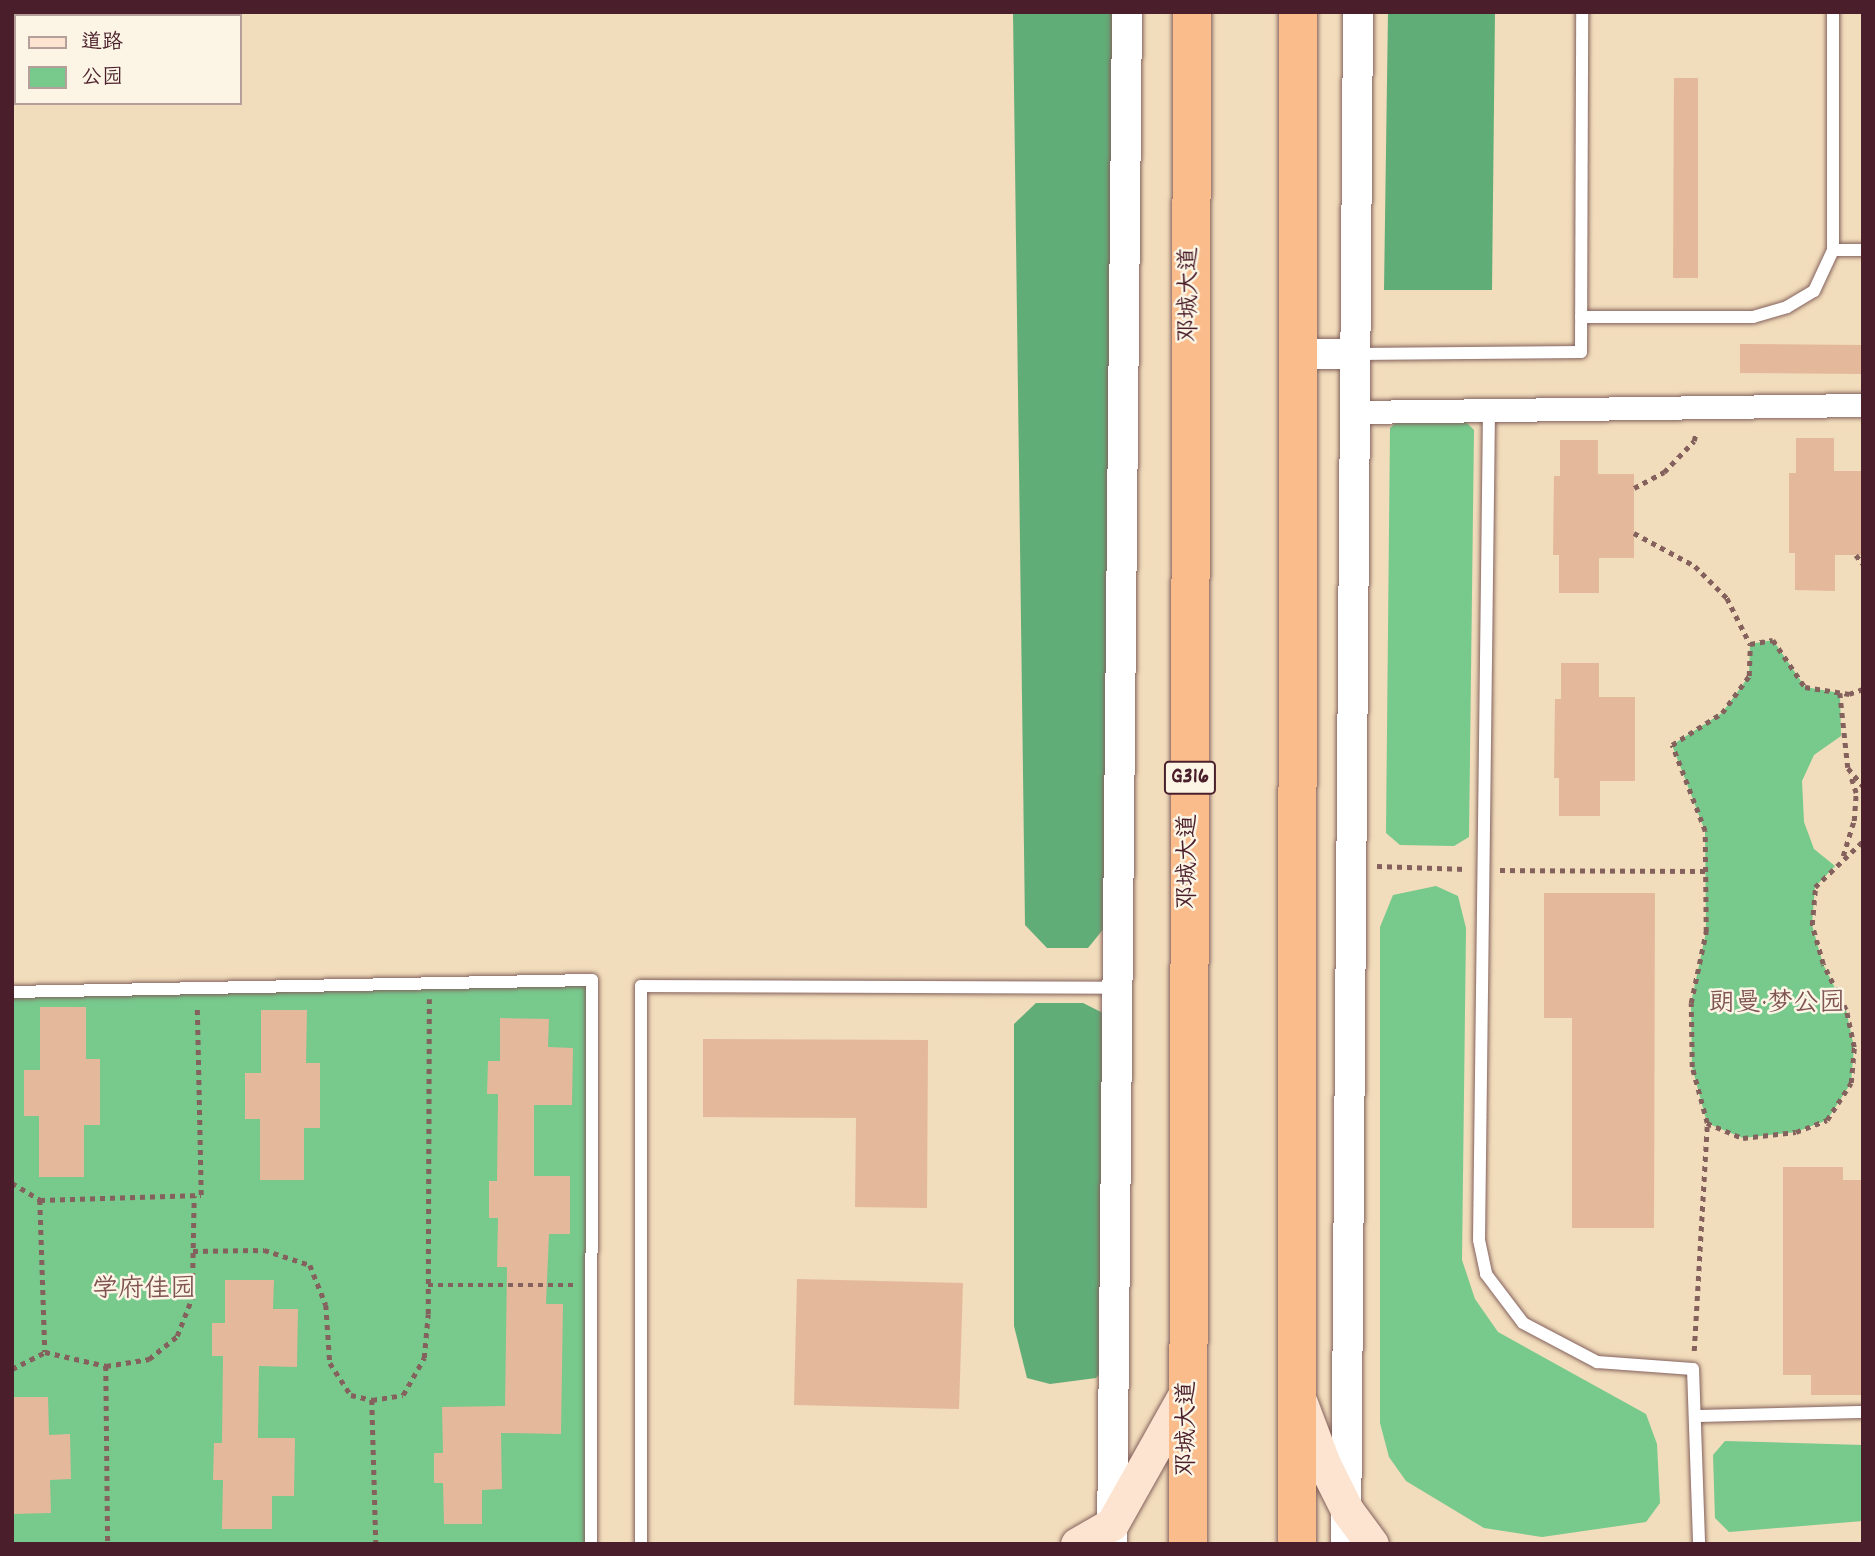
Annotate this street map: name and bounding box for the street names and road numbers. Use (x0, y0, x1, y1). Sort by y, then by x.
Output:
street label: 邓城大道 (1177, 247, 1205, 343)
road number: G316 (1164, 758, 1216, 798)
street label: 邓城大道 (1176, 814, 1204, 910)
street label: 邓城大道 (1175, 1381, 1203, 1477)

